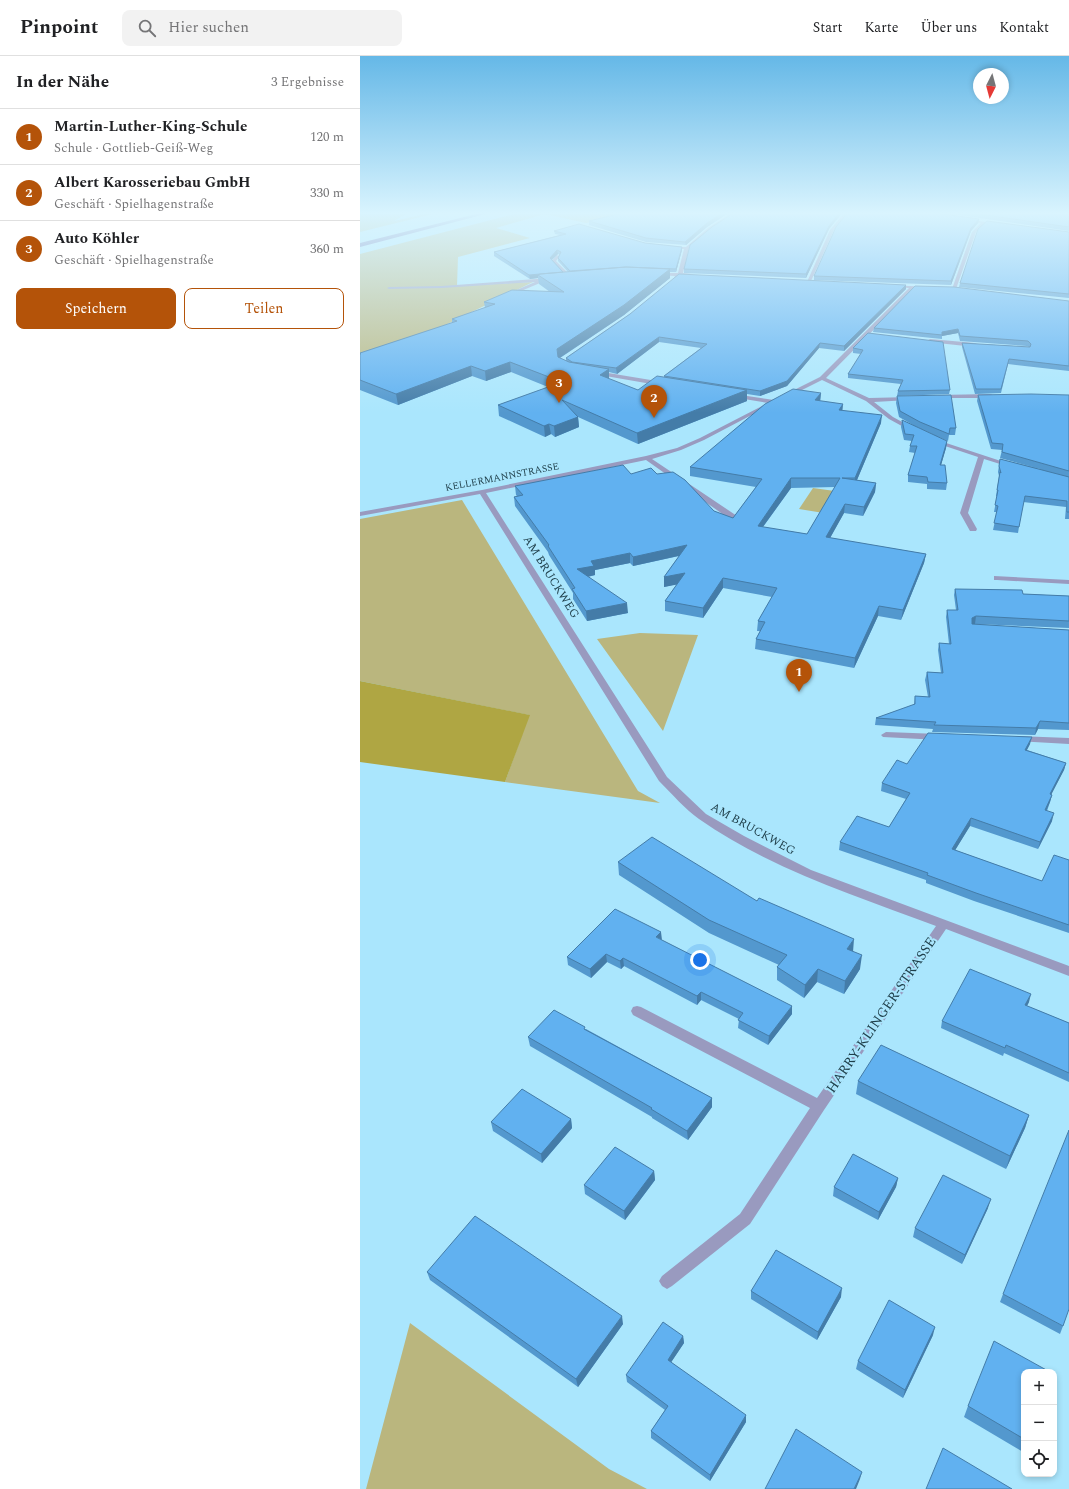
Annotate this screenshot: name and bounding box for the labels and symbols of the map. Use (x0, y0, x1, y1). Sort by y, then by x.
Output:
north arrow (973, 68, 1009, 104)
pin: 3 (546, 370, 572, 403)
pin: 2 (641, 385, 667, 418)
street label: KELLERMANNSTRASSE (444, 458, 560, 496)
street label: AM BRUCKWEG (518, 532, 584, 622)
pin: 1 (786, 659, 812, 692)
street label: AM BRUCKWEG (707, 798, 799, 860)
street label: HARRY-KLINGER-STRASSE (821, 933, 941, 1097)
your location (690, 950, 710, 970)

